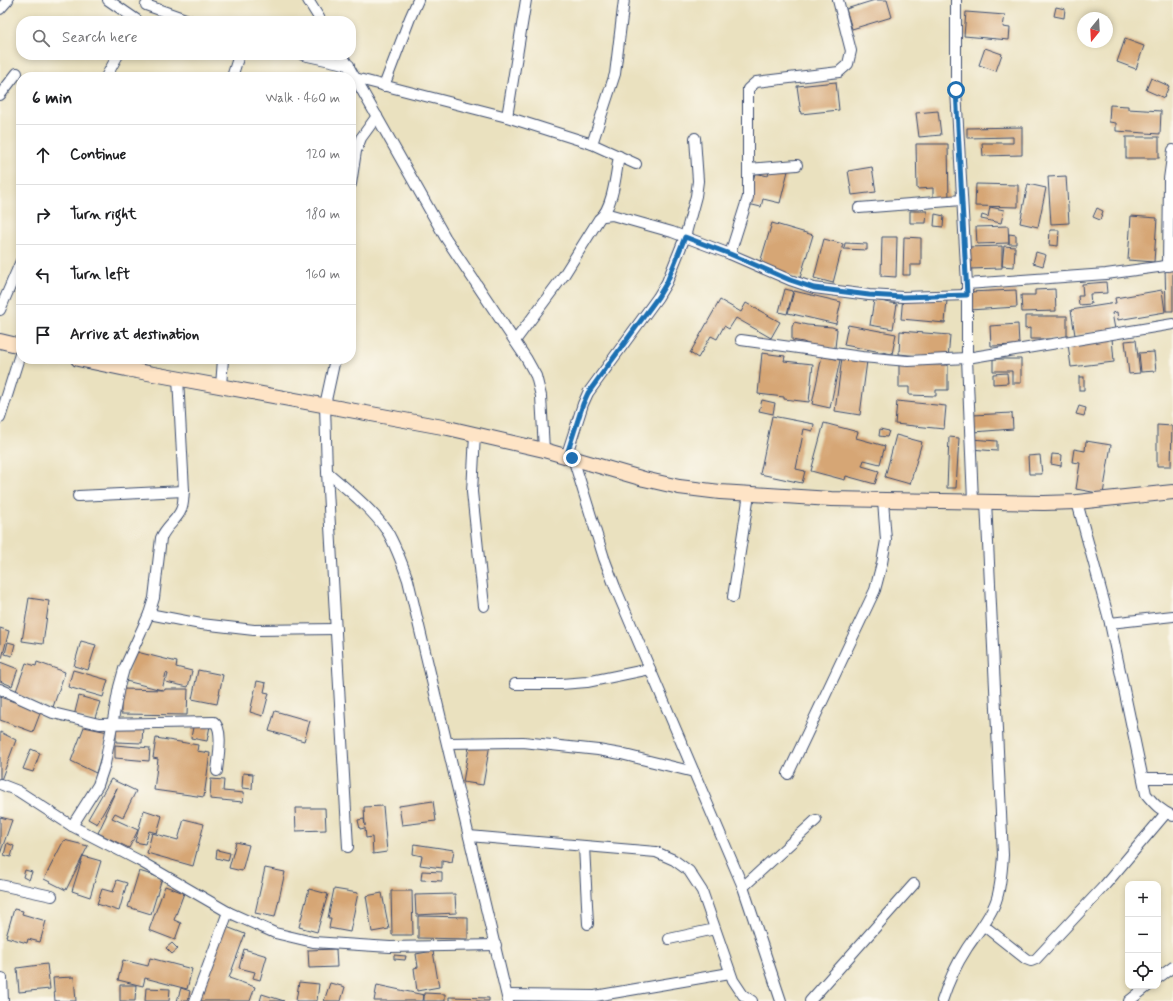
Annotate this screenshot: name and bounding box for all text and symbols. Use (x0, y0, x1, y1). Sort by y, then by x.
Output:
north arrow (1077, 12, 1113, 48)
search box (16, 16, 356, 60)
icon: search (30, 27, 52, 49)
text: Search here (62, 28, 138, 48)
route start (947, 81, 965, 99)
text: 6 min (32, 87, 72, 109)
text: Walk · 460 m (265, 90, 340, 107)
icon: ahead (32, 144, 54, 166)
text: Continue (70, 145, 126, 165)
text: 120 m (306, 146, 340, 163)
icon: right (32, 204, 54, 226)
text: Turn right (70, 205, 137, 225)
text: 180 m (305, 206, 340, 223)
icon: left (32, 264, 54, 286)
text: Turn left (70, 265, 130, 285)
text: 160 m (305, 266, 340, 283)
icon: arrive (32, 324, 54, 346)
text: Arrive at destination (70, 325, 199, 345)
route end (563, 449, 581, 467)
map controls (1125, 881, 1161, 989)
button: + (1125, 881, 1161, 917)
button: − (1125, 917, 1161, 953)
button: locate (1125, 953, 1161, 989)

